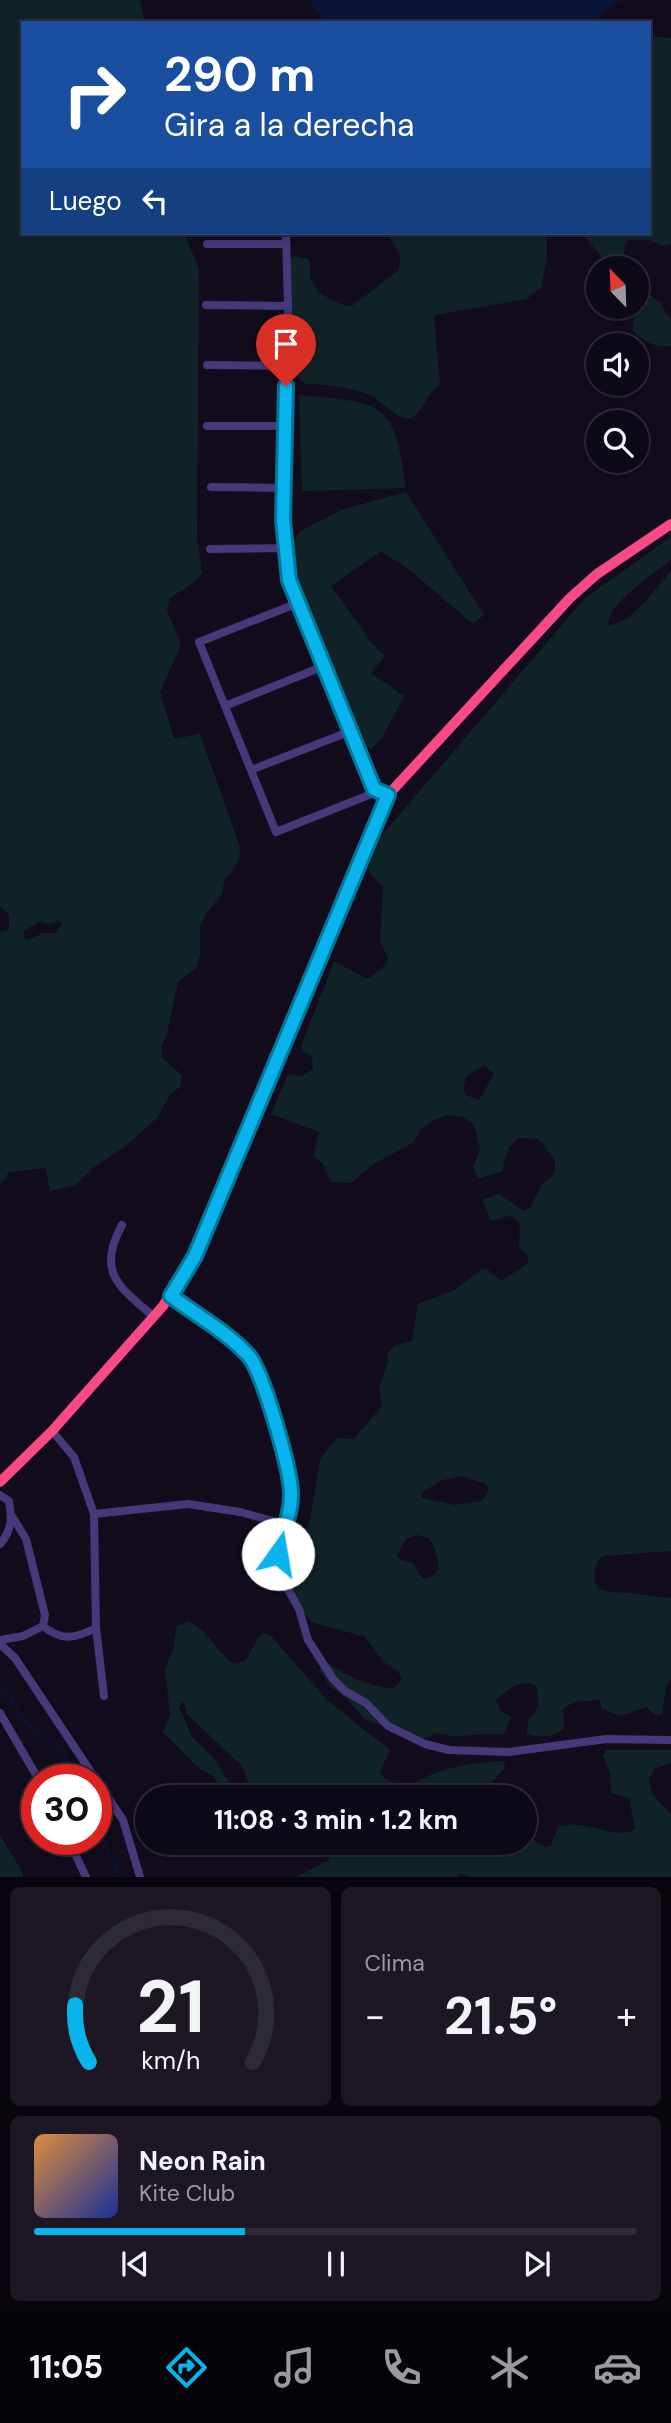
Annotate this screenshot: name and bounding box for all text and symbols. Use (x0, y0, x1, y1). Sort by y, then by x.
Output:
text: 290 m (164, 42, 315, 106)
icon: right (49, 49, 140, 140)
text: Gira a la derecha (164, 104, 414, 146)
icon: left (136, 182, 174, 220)
text: Luego (49, 184, 122, 218)
north arrow (586, 256, 649, 318)
map controls (586, 256, 649, 473)
pin (256, 314, 316, 386)
icon: arrive (267, 325, 305, 363)
button: sound (586, 333, 649, 396)
button: search (586, 410, 649, 473)
position arrow (241, 1517, 315, 1591)
speed limit sign: 30 (21, 1764, 112, 1855)
text: 11:08 · 3 min · 1.2 km (214, 1803, 458, 1837)
text: Clima (365, 1948, 425, 1978)
text: 21 (136, 1961, 205, 2056)
text: 21.5° (444, 1982, 557, 2050)
text: − (365, 1991, 385, 2041)
text: + (616, 1991, 637, 2041)
text: km/h (141, 2044, 200, 2077)
text: Neon Rain (139, 2144, 266, 2178)
text: Kite Club (139, 2178, 235, 2208)
icon: previous (116, 2245, 154, 2283)
icon: pause (317, 2245, 355, 2283)
icon: next (518, 2245, 556, 2283)
icon: directions (162, 2343, 211, 2392)
icon: music (270, 2343, 319, 2392)
icon: phone (377, 2343, 426, 2392)
icon: climate (485, 2343, 534, 2392)
icon: car (593, 2343, 642, 2392)
text: 11:05 (29, 2346, 103, 2388)

